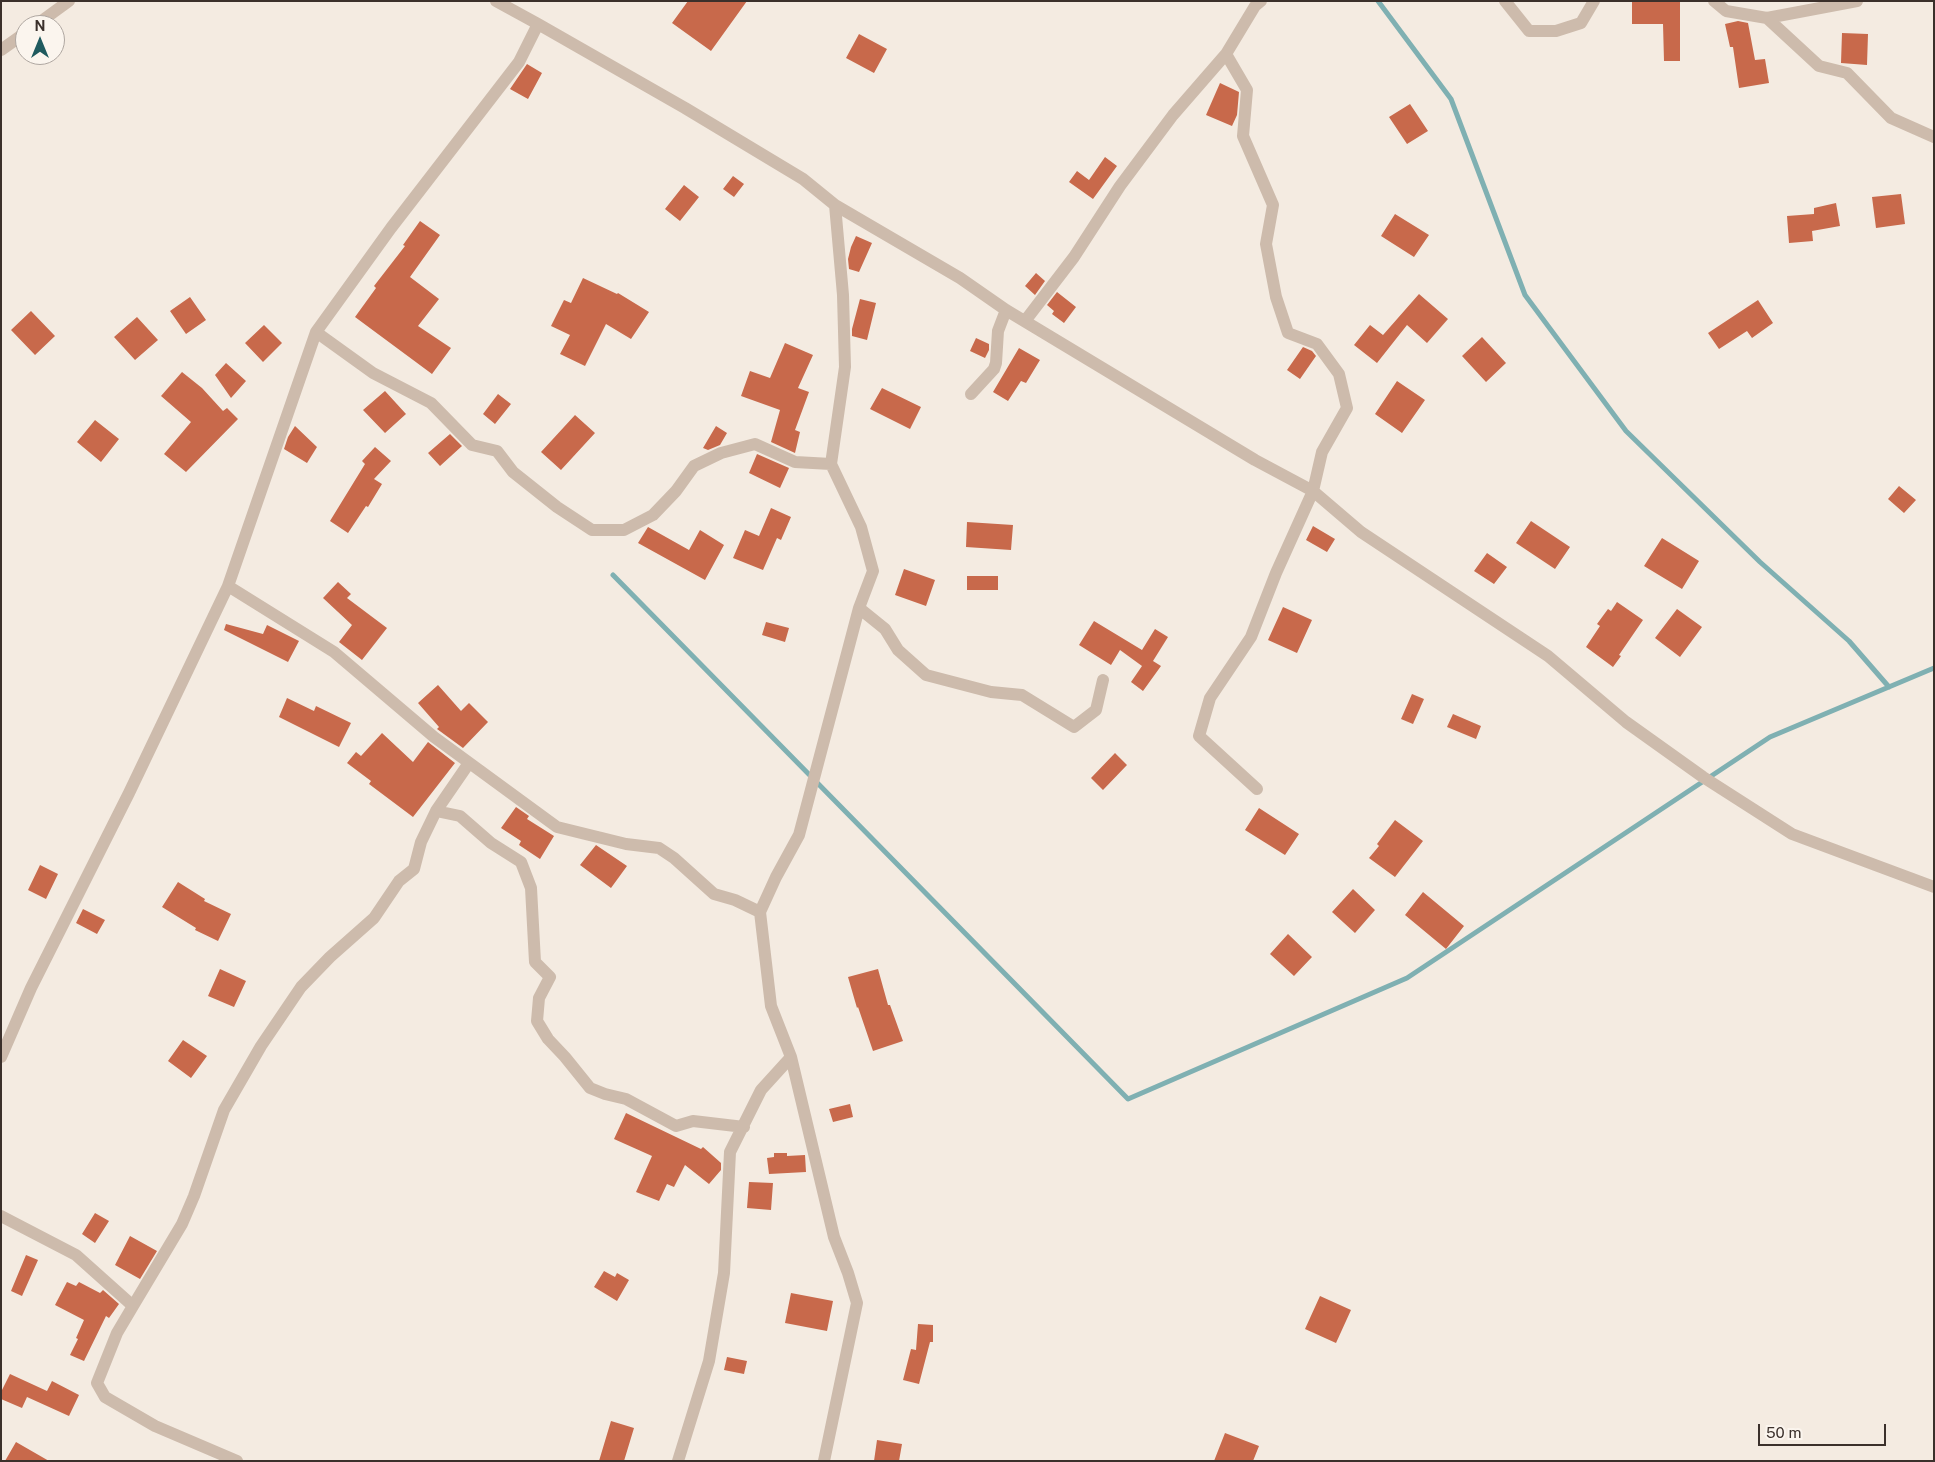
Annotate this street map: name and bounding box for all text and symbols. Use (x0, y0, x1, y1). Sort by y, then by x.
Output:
north arrow (15, 15, 65, 65)
text: N (35, 18, 45, 34)
scale bar (1760, 1414, 1888, 1446)
text: 50 m (1766, 1424, 1801, 1441)

